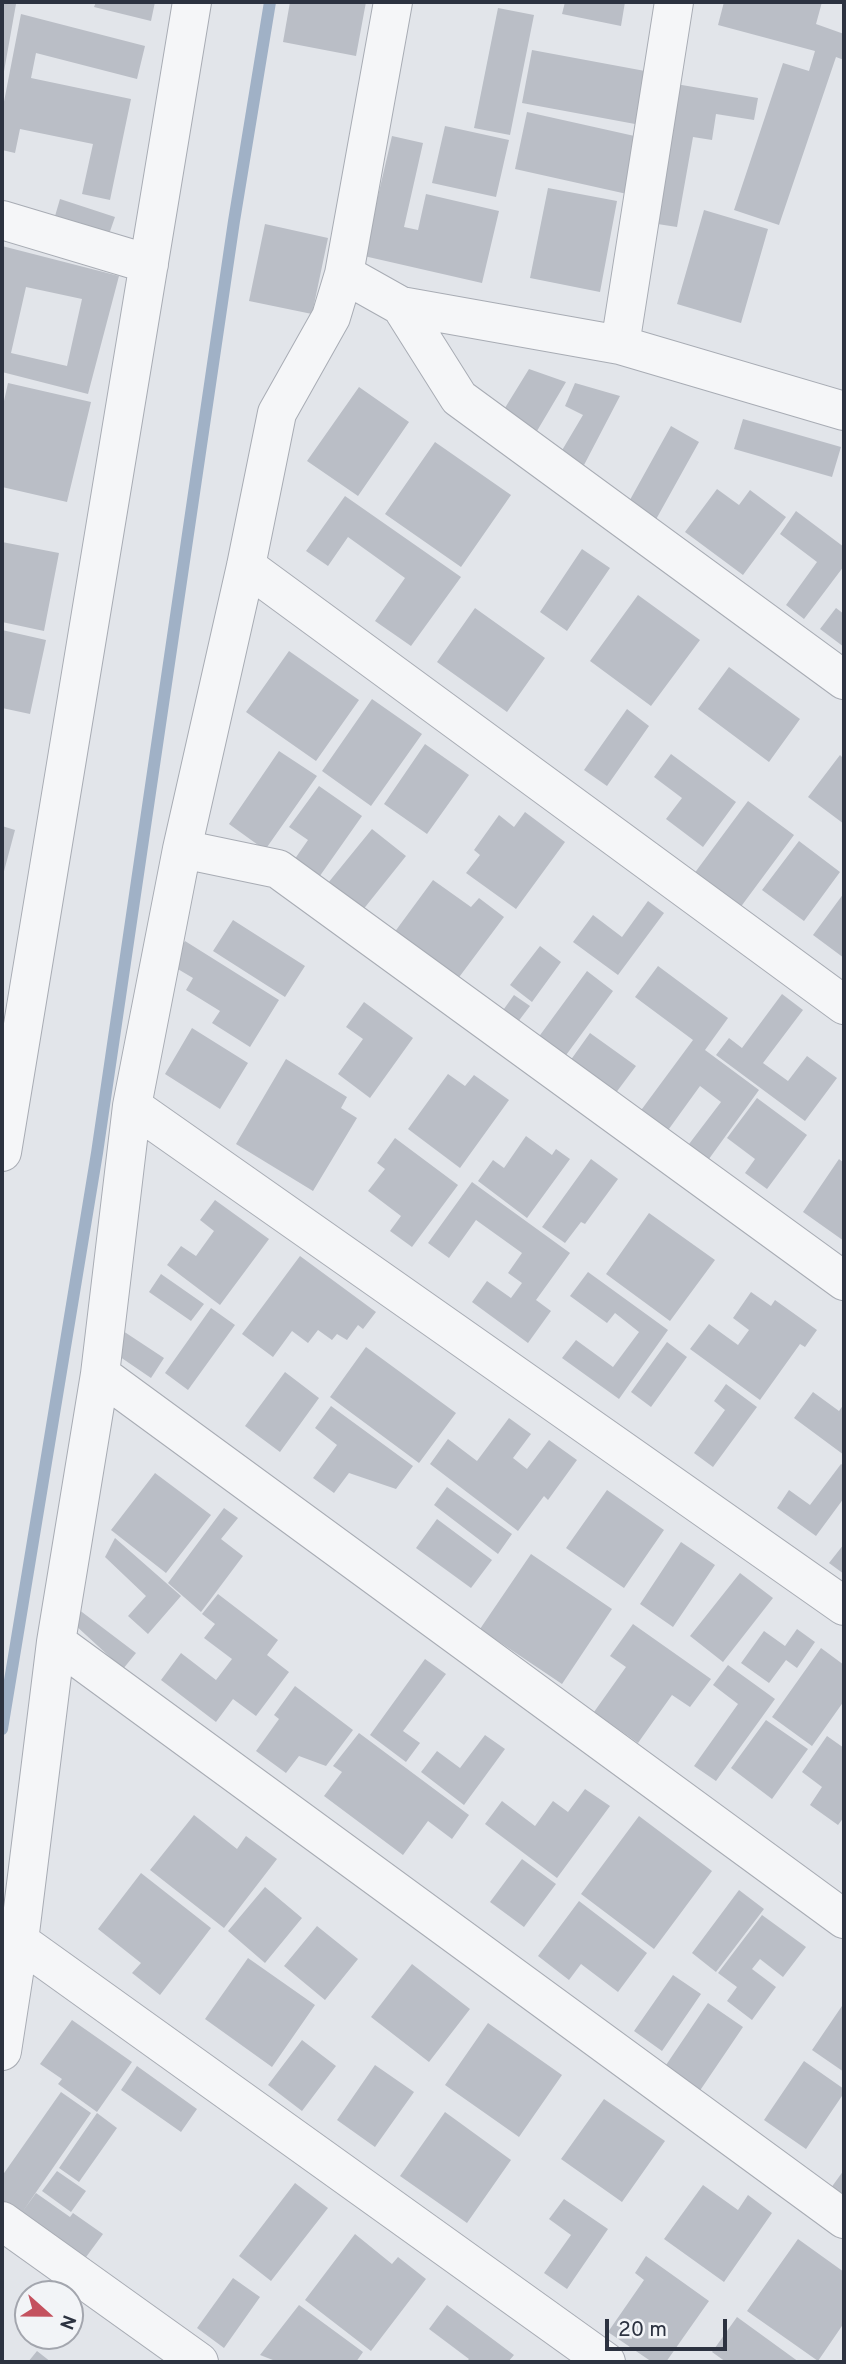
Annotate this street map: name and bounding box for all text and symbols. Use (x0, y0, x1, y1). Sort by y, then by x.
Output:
north arrow (14, 2280, 84, 2350)
scale bar (608, 2304, 730, 2348)
text: N (53, 2311, 80, 2332)
text: 20 m (618, 2317, 667, 2344)

